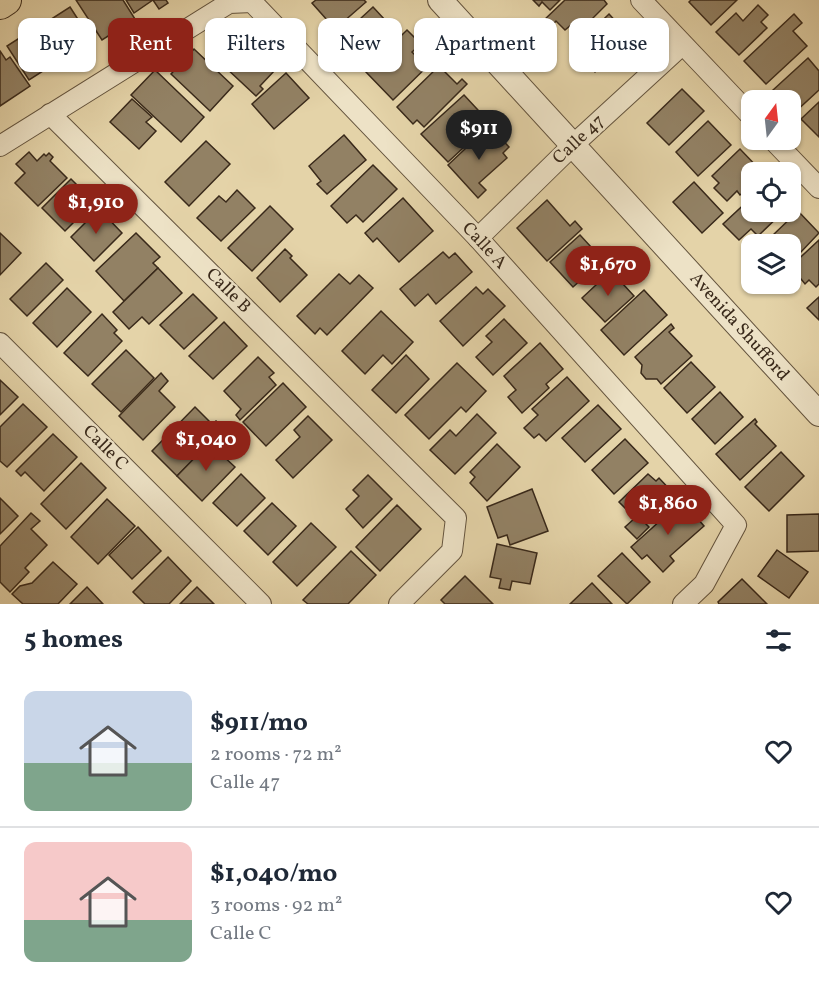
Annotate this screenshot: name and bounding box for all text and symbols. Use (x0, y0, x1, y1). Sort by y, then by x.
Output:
chip: Buy (18, 18, 96, 72)
chip: Rent (108, 18, 193, 72)
chip: Filters (205, 18, 306, 72)
chip: New (318, 18, 402, 72)
chip: Apartment (414, 18, 557, 72)
chip: House (569, 18, 669, 72)
north arrow (741, 90, 801, 150)
map controls (741, 90, 801, 294)
street label: Calle 47 (547, 109, 611, 171)
pin: $911 (443, 110, 515, 161)
text: $911 (460, 115, 498, 143)
button: locate (741, 162, 801, 222)
pin: $1,910 (47, 184, 145, 235)
text: $1,910 (68, 189, 124, 217)
street label: Calle A (456, 217, 513, 275)
button: layers (741, 234, 801, 294)
pin: $1,670 (559, 246, 657, 297)
text: $1,670 (579, 251, 637, 279)
street label: Calle B (200, 263, 256, 319)
street label: Avenida Shufford (683, 267, 795, 387)
street label: Calle C (77, 420, 133, 476)
pin: $1,040 (157, 421, 255, 472)
text: $1,040 (176, 426, 237, 454)
pin: $1,860 (619, 485, 717, 536)
text: $1,860 (638, 490, 698, 518)
text: 5 homes (24, 622, 123, 658)
icon: filters (762, 624, 795, 657)
text: $911/mo (210, 705, 308, 741)
icon: home (72, 715, 144, 787)
icon: heart (762, 735, 795, 768)
text: 2 rooms · 72 m² (210, 741, 342, 769)
text: Calle 47 (210, 769, 280, 797)
text: $1,040/mo (210, 856, 337, 892)
icon: home (72, 866, 144, 938)
icon: heart (762, 886, 795, 919)
text: 3 rooms · 92 m² (210, 892, 342, 920)
text: Calle C (210, 920, 272, 948)

